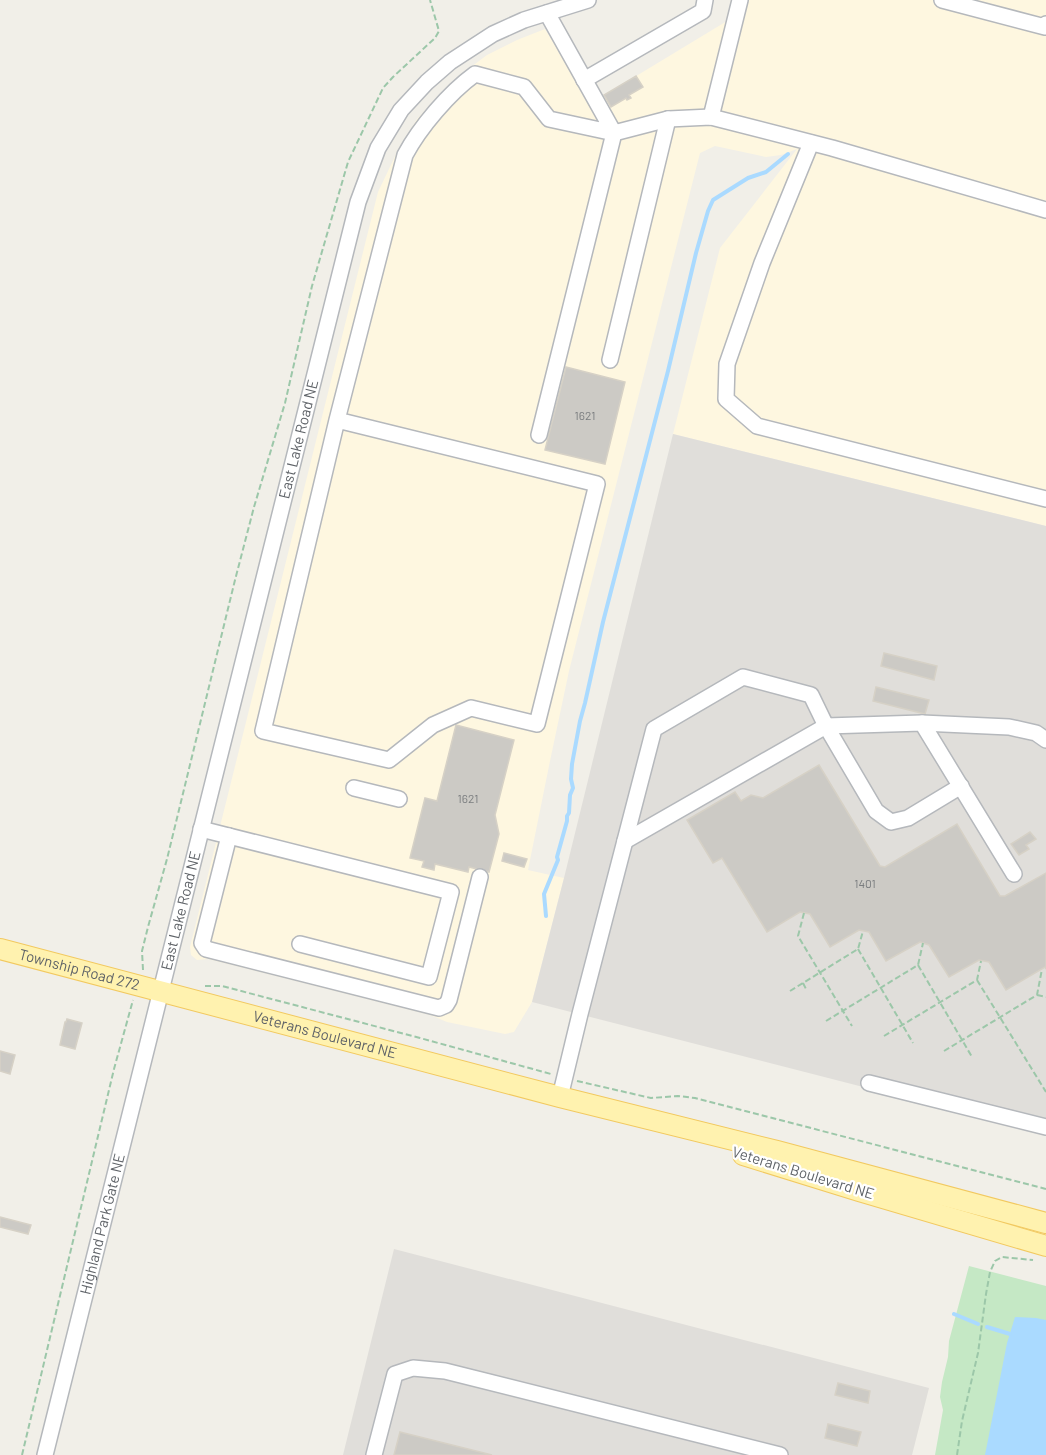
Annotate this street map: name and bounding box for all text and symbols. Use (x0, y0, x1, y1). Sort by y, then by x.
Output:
street label: East Lake Road NE (274, 378, 321, 500)
house number: 1621 (575, 408, 595, 422)
house number: 1621 (458, 791, 478, 805)
street label: East Lake Road NE (156, 849, 204, 972)
house number: 1401 (854, 876, 876, 890)
street label: Township Road 272 (17, 944, 142, 994)
street label: Veterans Boulevard NE (251, 1006, 399, 1061)
street label: Veterans Boulevard NE (730, 1142, 877, 1202)
street label: Highland Park Gate NE (75, 1152, 128, 1296)

